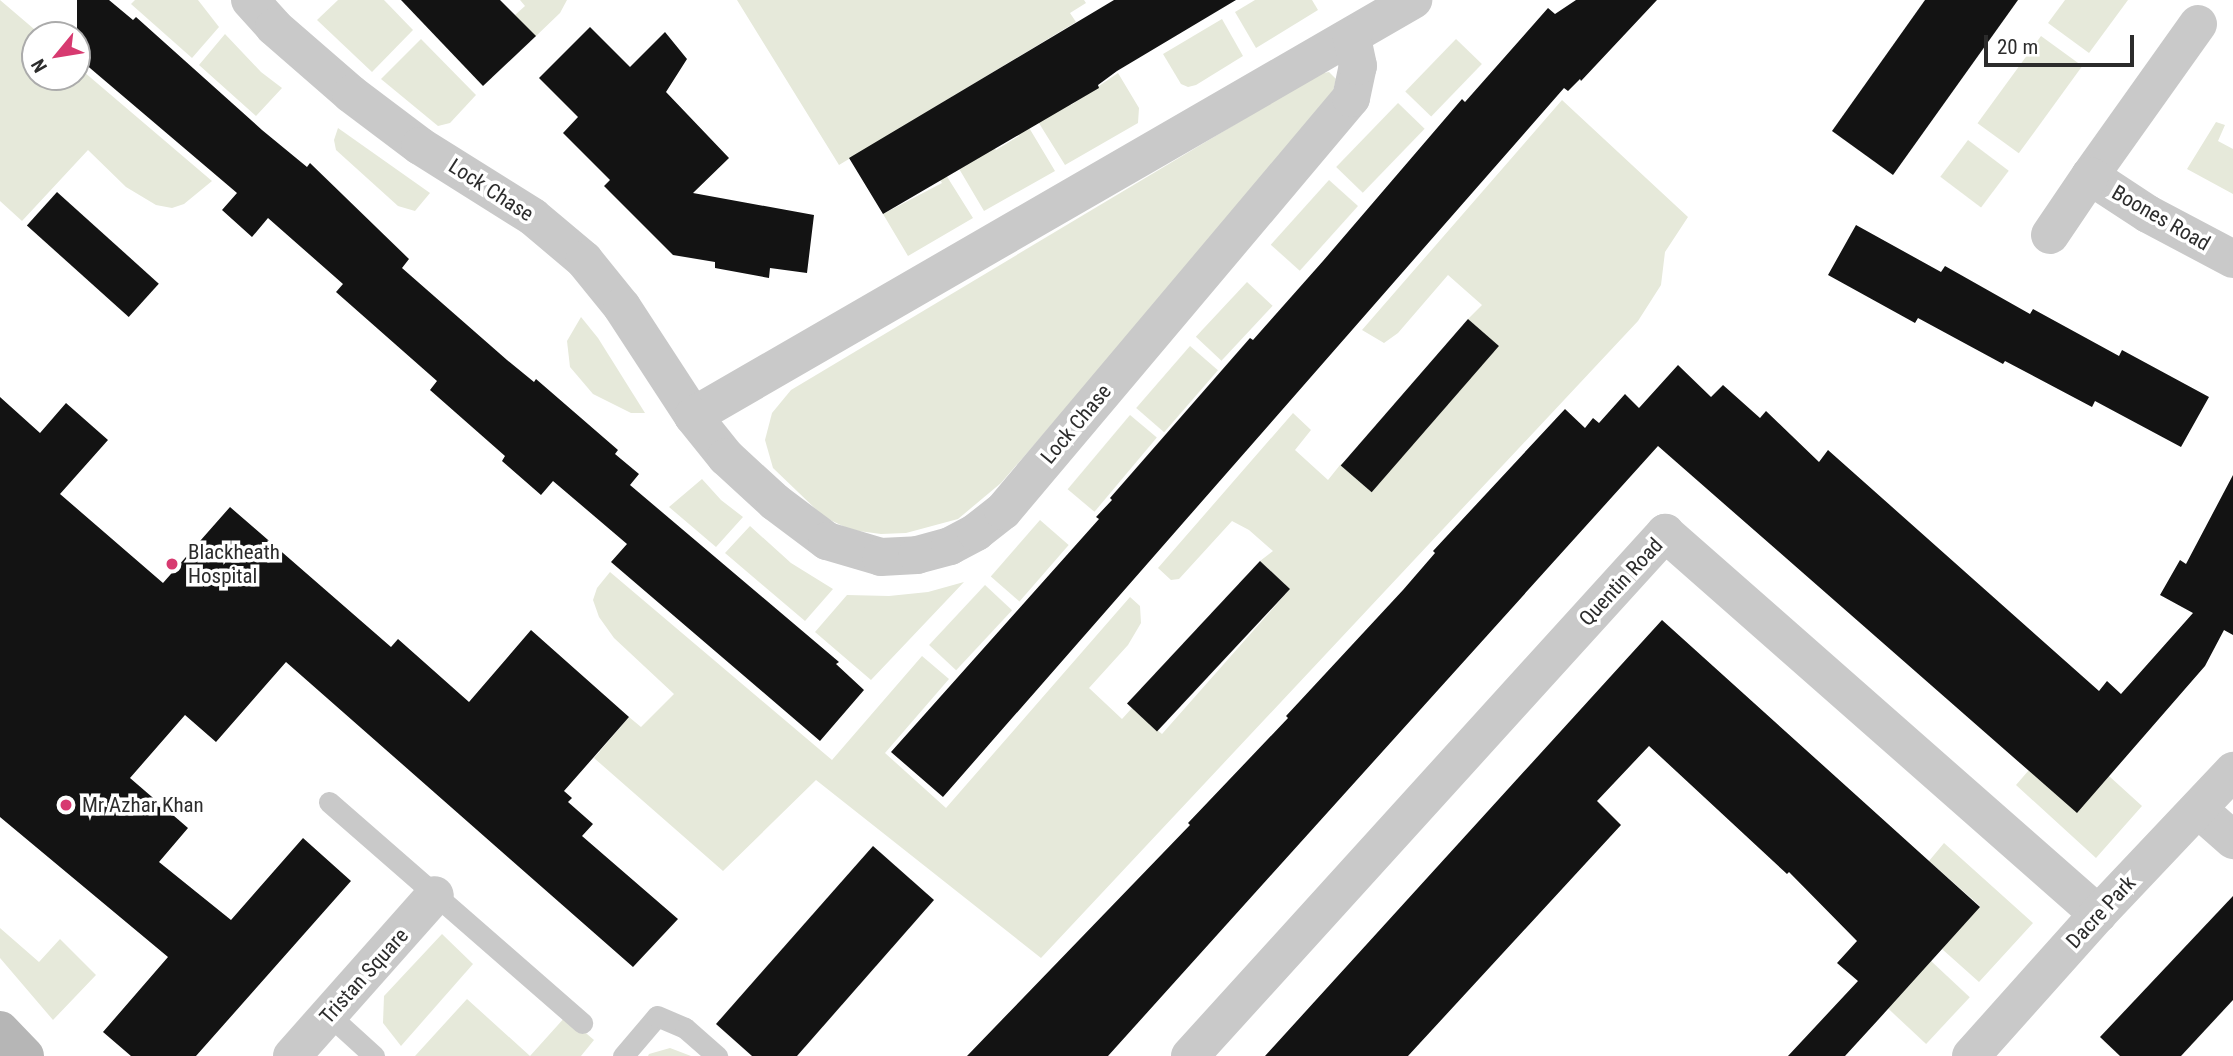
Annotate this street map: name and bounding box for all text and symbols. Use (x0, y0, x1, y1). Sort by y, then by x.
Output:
north arrow (21, 21, 91, 91)
scale bar (1988, 21, 2138, 65)
text: 20 m (1997, 35, 2038, 59)
text: N (26, 55, 52, 77)
street label: Lock Chase (444, 153, 538, 227)
street label: Boones Road (2107, 180, 2215, 256)
street label: Lock Chase (1035, 379, 1117, 469)
street label: Quentin Road (1574, 533, 1668, 631)
place label: Blackheath Hospital (188, 539, 280, 589)
marker: Blackheath Hospital (162, 554, 182, 574)
place label: Mr Azhar Khan (82, 792, 204, 818)
marker: Mr Azhar Khan (56, 795, 76, 815)
street label: Dacre Park (2061, 870, 2141, 954)
street label: Tristan Square (315, 923, 413, 1029)

